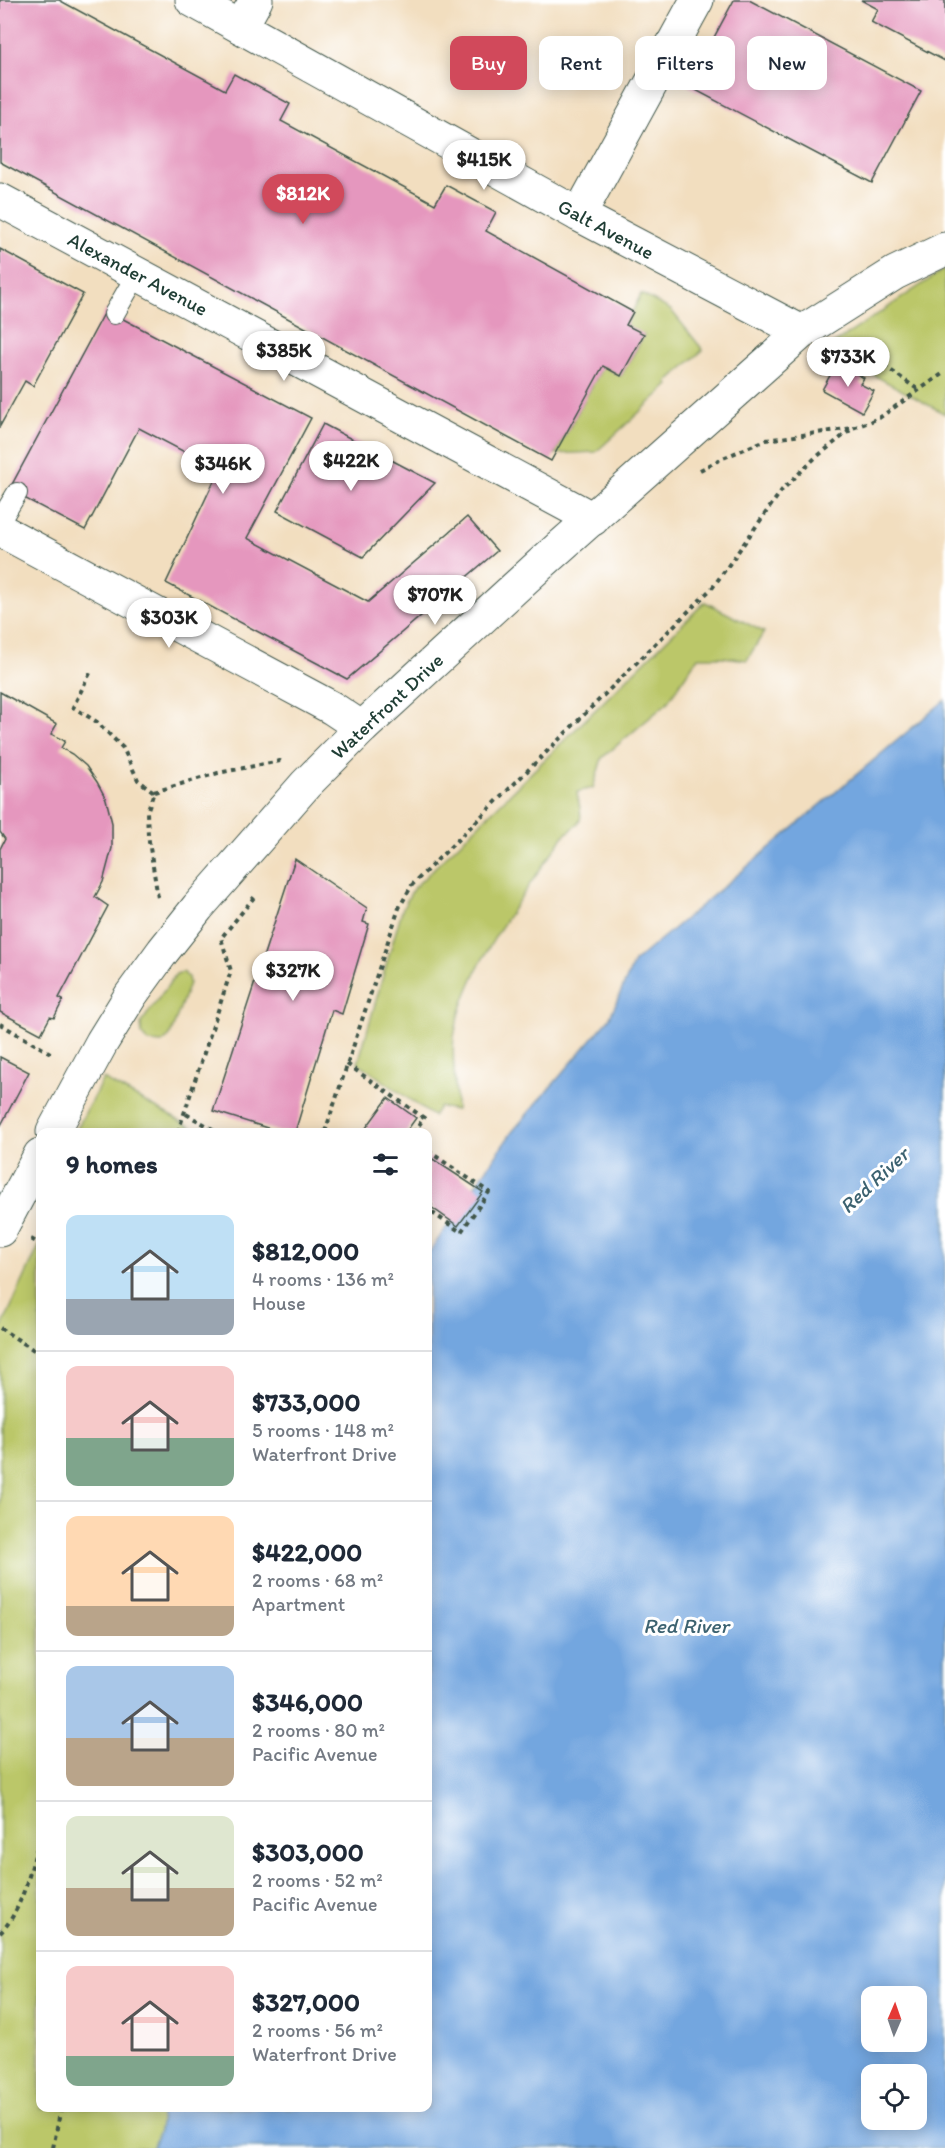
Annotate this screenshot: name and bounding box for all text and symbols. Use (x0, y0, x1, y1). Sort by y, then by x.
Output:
chip: Buy (450, 36, 527, 90)
chip: Rent (539, 36, 623, 90)
chip: Filters (635, 36, 735, 90)
chip: New (747, 36, 827, 90)
pin: $415K (442, 140, 526, 191)
text: $415K (457, 147, 511, 171)
pin: $812K (261, 174, 345, 225)
text: $812K (276, 181, 330, 205)
street label: Galt Avenue (554, 194, 658, 264)
street label: Alexander Avenue (64, 227, 212, 321)
pin: $385K (242, 331, 326, 382)
pin: $733K (806, 337, 890, 388)
text: $385K (256, 338, 312, 362)
text: $733K (821, 344, 875, 368)
pin: $422K (309, 441, 393, 492)
pin: $346K (181, 444, 265, 495)
text: $422K (323, 448, 379, 472)
text: $346K (195, 451, 251, 475)
pin: $707K (393, 575, 477, 626)
text: $707K (407, 582, 463, 606)
pin: $303K (127, 598, 211, 649)
text: $303K (140, 605, 198, 629)
street label: Waterfront Drive (326, 648, 448, 764)
pin: $327K (251, 951, 335, 1002)
text: $327K (266, 958, 320, 982)
water label: Red River (834, 1140, 916, 1218)
text: 9 homes (66, 1148, 158, 1180)
icon: filters (369, 1148, 402, 1181)
text: $812,000 (252, 1235, 359, 1267)
icon: home (114, 1239, 186, 1311)
text: 4 rooms · 136 m² (252, 1267, 394, 1291)
text: House (252, 1291, 306, 1315)
text: $733,000 (252, 1386, 361, 1418)
icon: home (114, 1390, 186, 1462)
text: 5 rooms · 148 m² (252, 1418, 394, 1442)
text: Waterfront Drive (252, 1442, 397, 1466)
text: $422,000 (252, 1536, 362, 1568)
icon: home (114, 1540, 186, 1612)
text: 2 rooms · 68 m² (252, 1568, 383, 1592)
text: Apartment (252, 1592, 345, 1616)
water label: Red River (643, 1613, 731, 1638)
text: $346,000 (252, 1686, 363, 1718)
icon: home (114, 1690, 186, 1762)
text: 2 rooms · 80 m² (252, 1718, 385, 1742)
text: Pacific Avenue (252, 1742, 378, 1766)
text: $303,000 (252, 1836, 364, 1868)
icon: home (114, 1840, 186, 1912)
text: 2 rooms · 52 m² (252, 1868, 383, 1892)
text: Pacific Avenue (252, 1892, 378, 1916)
text: $327,000 (252, 1986, 360, 2018)
north arrow (861, 1986, 927, 2052)
map controls (861, 1986, 927, 2130)
icon: home (114, 1990, 186, 2062)
text: 2 rooms · 56 m² (252, 2018, 383, 2042)
text: Waterfront Drive (252, 2042, 397, 2066)
button: locate (861, 2064, 927, 2130)

